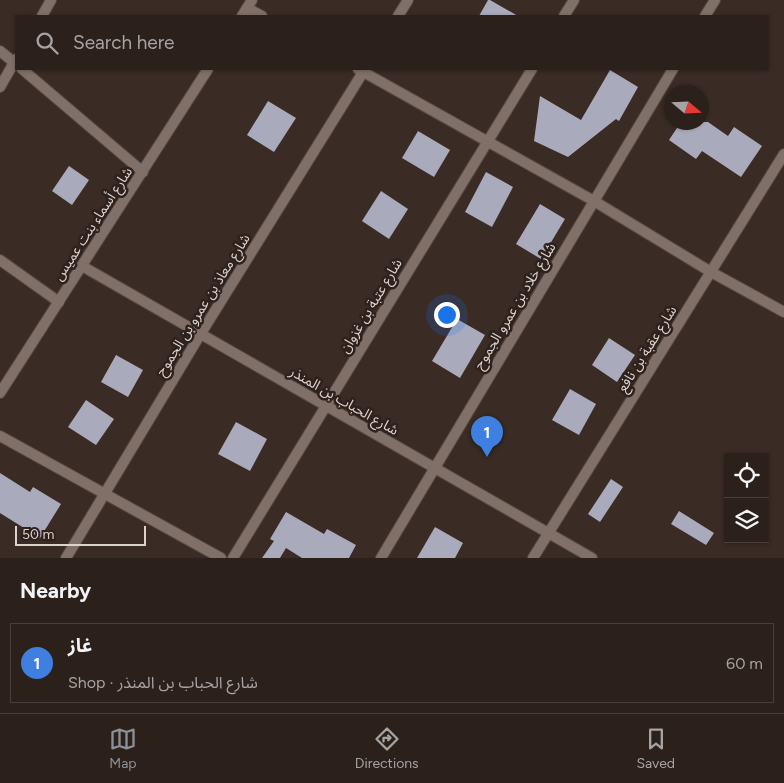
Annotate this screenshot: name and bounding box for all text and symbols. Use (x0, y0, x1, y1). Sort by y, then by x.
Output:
search box (15, 15, 769, 70)
icon: search (33, 29, 61, 57)
text: Search here (73, 31, 175, 54)
north arrow (664, 85, 709, 130)
street label: شارع أسماء بنت عميس (49, 164, 138, 285)
street label: شارع معاذ بن عمرو بن الجموح (152, 231, 255, 380)
street label: شارع خلاد بن عمرو الجموح (470, 240, 561, 374)
street label: شارع عتبة بن غزوان (336, 256, 408, 357)
your location (434, 302, 460, 328)
street label: شارع عقبة بن نافع (614, 303, 682, 396)
street label: شارع الحباب بن المنذر (285, 362, 401, 441)
pin: 1 (471, 416, 503, 457)
map controls (724, 453, 769, 543)
button: locate (724, 453, 769, 498)
button: layers (724, 498, 769, 543)
scale bar (15, 523, 146, 546)
text: 50 m (22, 526, 54, 543)
text: Nearby (20, 578, 91, 603)
text: غاز (68, 634, 92, 657)
text: 1 (34, 654, 40, 673)
text: 60 m (726, 654, 763, 673)
text: Shop · شارع الحباب بن المنذر (68, 673, 258, 692)
tab: Map (109, 725, 137, 772)
tab: Directions (355, 725, 419, 772)
tab: Saved (636, 725, 675, 772)

